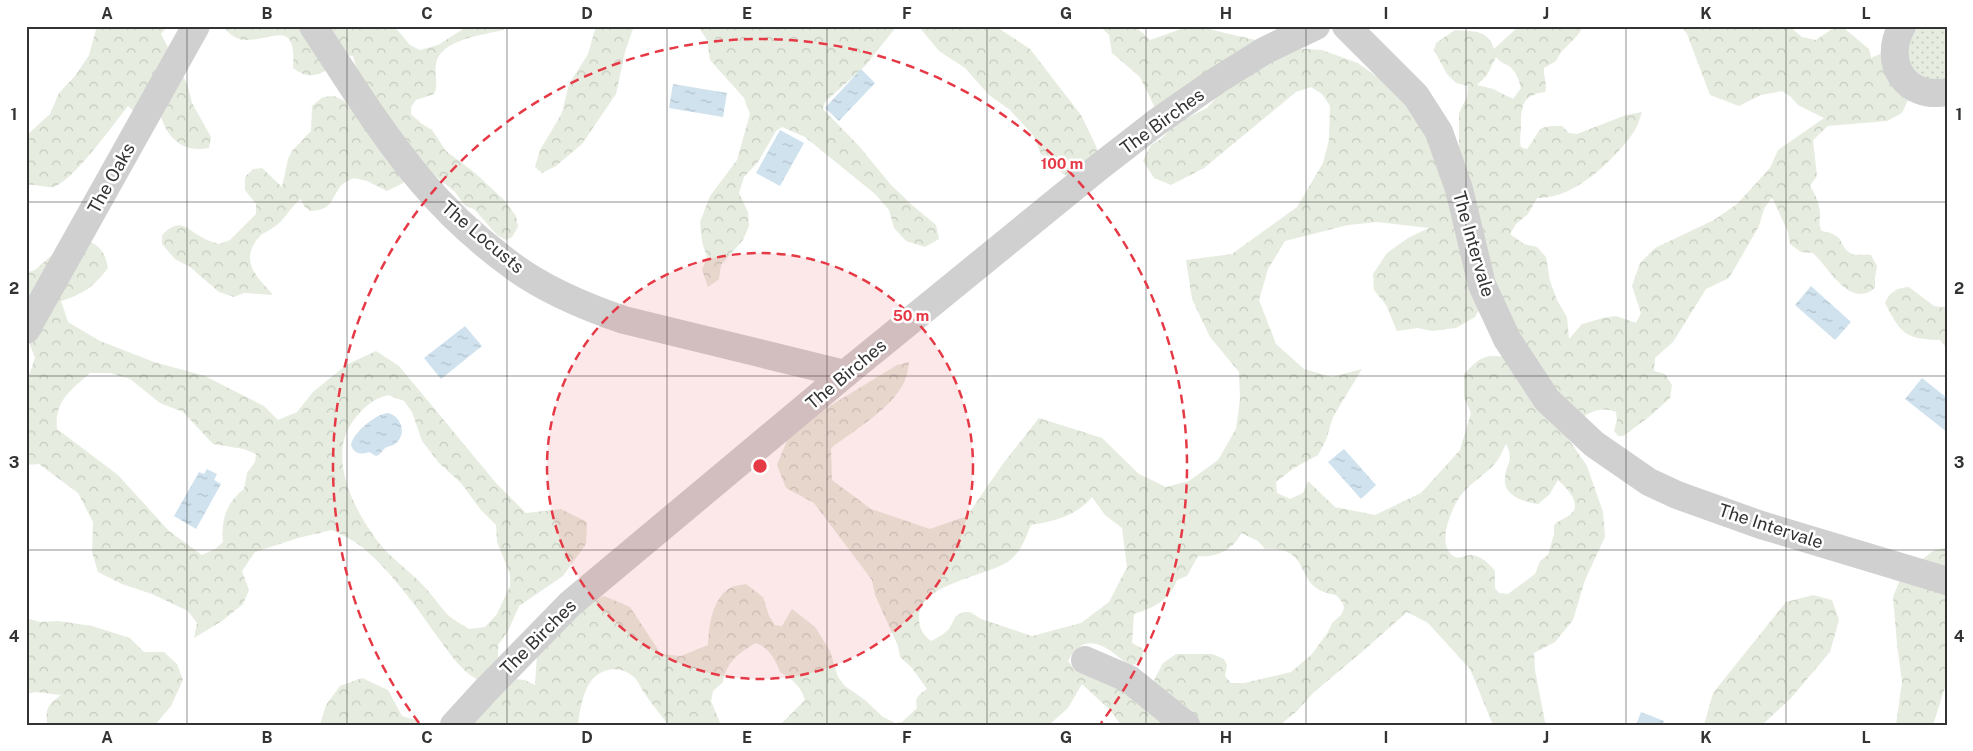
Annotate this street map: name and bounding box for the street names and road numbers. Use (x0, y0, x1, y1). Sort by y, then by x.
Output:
street label: The Birches (1116, 84, 1208, 158)
street label: The Oaks (83, 139, 139, 217)
street label: The Intervale (1449, 189, 1499, 299)
street label: The Locusts (438, 197, 528, 277)
street label: The Birches (802, 334, 890, 414)
street label: The Intervale (1716, 499, 1826, 553)
street label: The Birches (496, 595, 580, 679)

